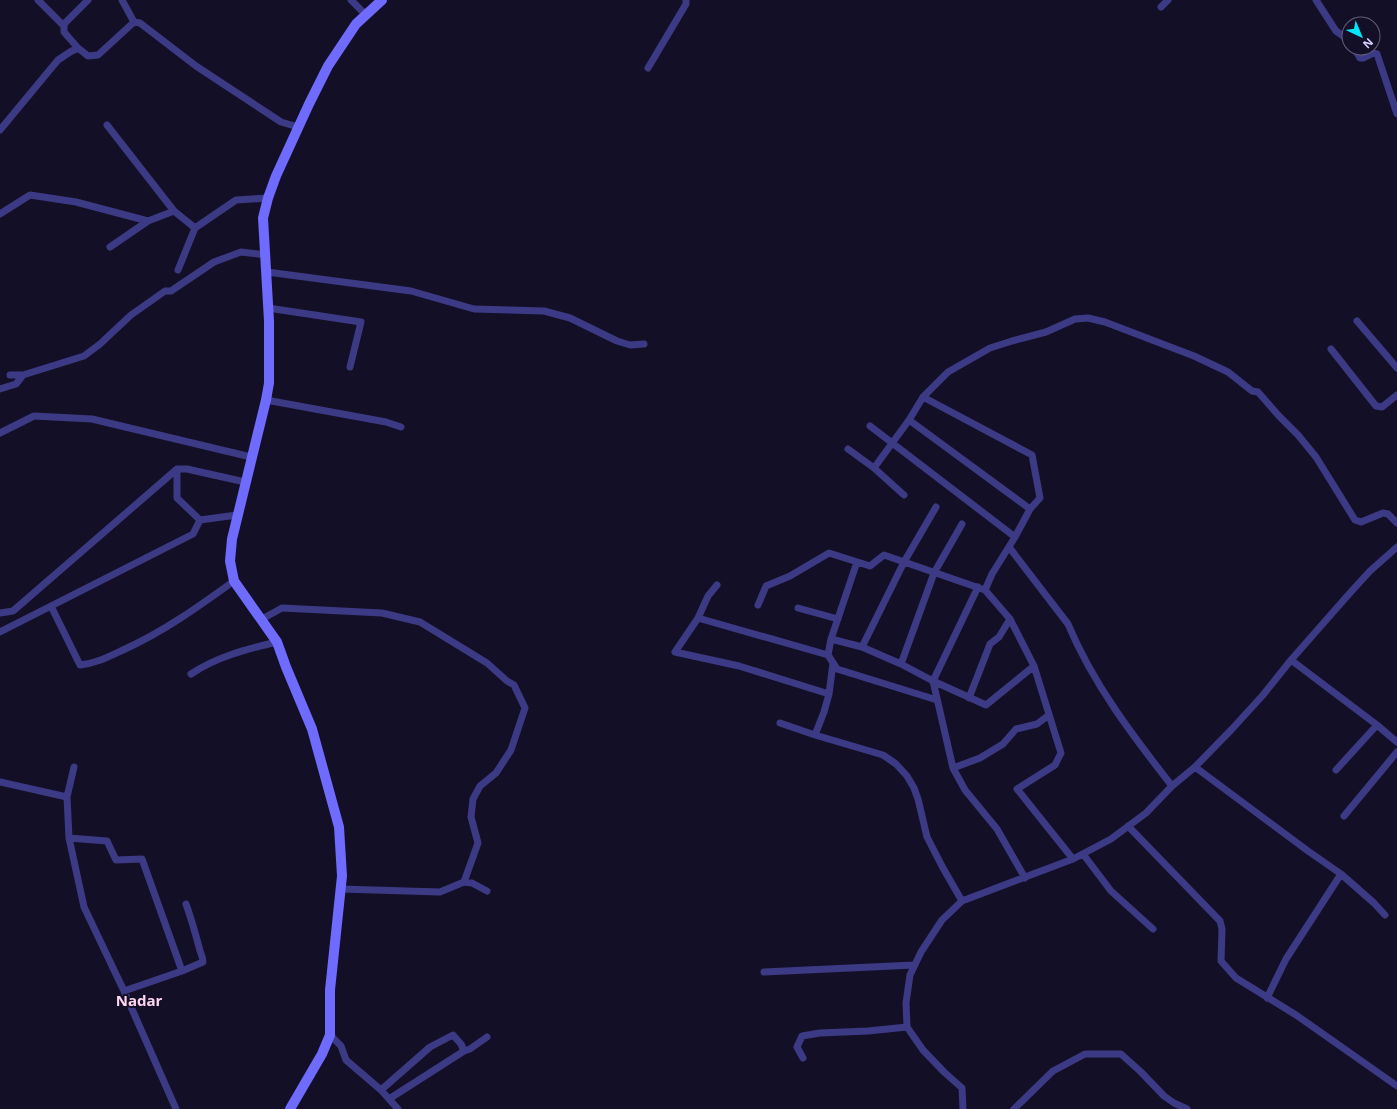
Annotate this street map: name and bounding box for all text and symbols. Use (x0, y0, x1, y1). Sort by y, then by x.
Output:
north arrow (1341, 16, 1381, 56)
text: N (1360, 35, 1377, 52)
district label: Nadar (116, 990, 162, 1010)

